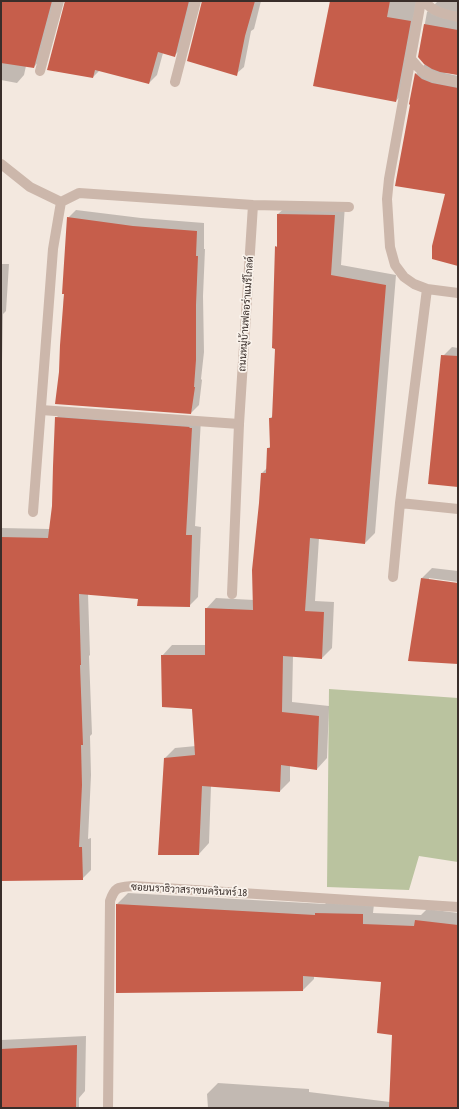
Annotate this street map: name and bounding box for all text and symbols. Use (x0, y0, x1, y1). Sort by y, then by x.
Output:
street label: ถนนหมู่บ้านฟลอร่าแมรีโกลด์ (236, 256, 256, 372)
street label: ซอยนราธิวาสราชนครินทร์ 18 (130, 881, 248, 899)

